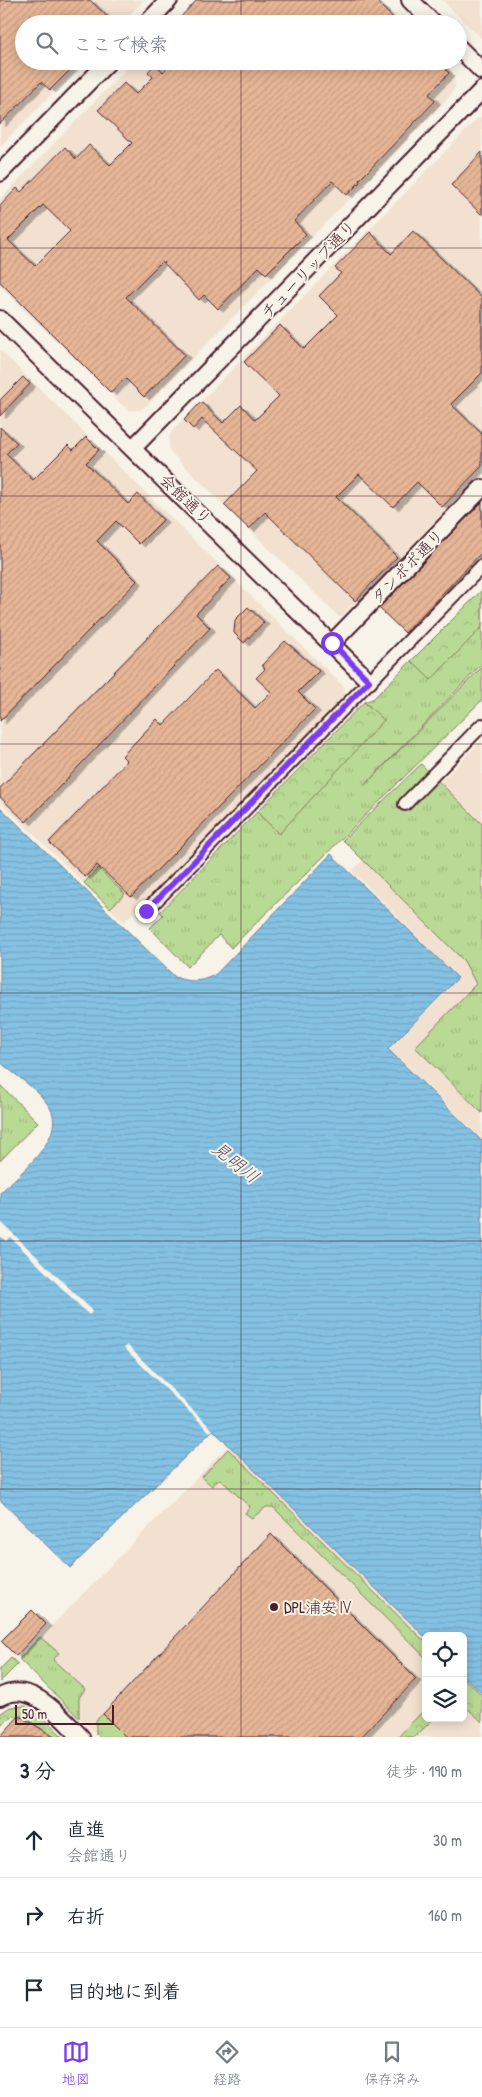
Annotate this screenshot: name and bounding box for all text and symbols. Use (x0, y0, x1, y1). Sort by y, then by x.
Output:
search box (15, 15, 467, 70)
icon: search (33, 29, 61, 57)
text: ここで検索 (73, 31, 168, 57)
street label: チューリップ通り (256, 215, 360, 323)
street label: 会館通り (155, 469, 217, 529)
street label: タンポポ通り (366, 524, 448, 608)
route start (321, 632, 344, 655)
route end (135, 900, 158, 923)
water label: 見明川 (207, 1135, 265, 1189)
place label: DPL浦安Ⅳ (284, 1596, 353, 1618)
marker: DPL浦安Ⅳ (268, 1601, 280, 1613)
map controls (422, 1632, 467, 1722)
button: locate (422, 1632, 467, 1677)
button: layers (422, 1677, 467, 1722)
scale bar (15, 1702, 114, 1725)
text: 50 m (22, 1704, 47, 1723)
text: 3 分 (20, 1756, 55, 1785)
text: 徒歩 · 190 m (386, 1760, 462, 1782)
text: 直進 (67, 1816, 105, 1842)
icon: ahead (20, 1826, 48, 1854)
text: 30 m (433, 1829, 462, 1851)
text: 会館通り (67, 1844, 131, 1866)
icon: right (20, 1901, 48, 1929)
text: 右折 (67, 1903, 105, 1929)
text: 160 m (428, 1904, 462, 1926)
icon: arrive (20, 1976, 48, 2004)
text: 目的地に到着 (67, 1978, 181, 2004)
tab: 地図 (62, 2038, 90, 2088)
tab: 経路 (213, 2038, 241, 2088)
tab: 保存済み (364, 2038, 420, 2088)

